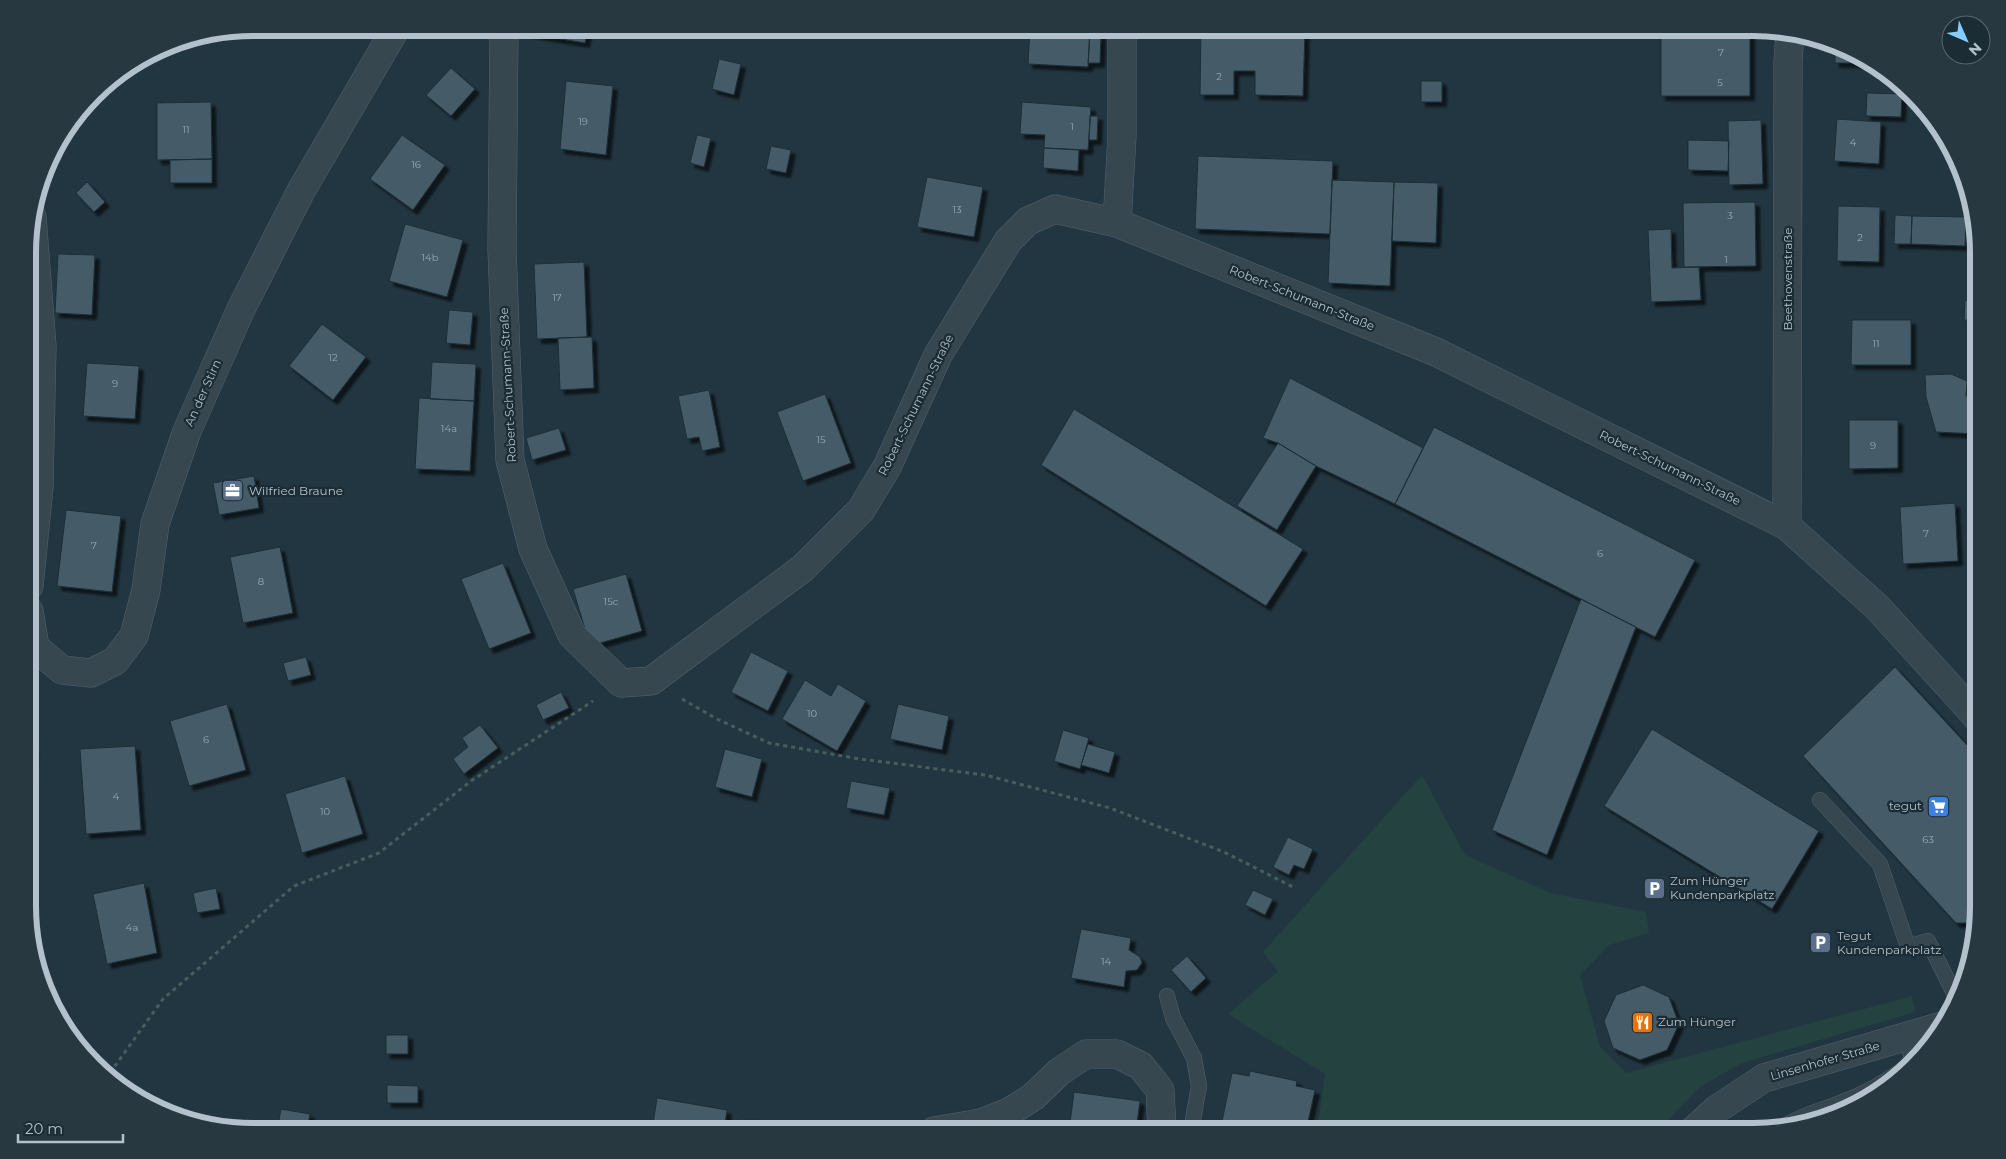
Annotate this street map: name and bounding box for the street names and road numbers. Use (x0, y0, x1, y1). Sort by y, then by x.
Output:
street label: Beethovenstraße (1780, 228, 1795, 330)
street label: Robert-Schumann-Straße (1227, 262, 1377, 334)
street label: Robert-Schumann-Straße (496, 307, 519, 463)
street label: Robert-Schumann-Straße (875, 332, 956, 478)
street label: An der Stirn (181, 357, 224, 429)
street label: Robert-Schumann-Straße (1597, 427, 1743, 508)
street label: Linsenhofer Straße (1768, 1038, 1881, 1083)

